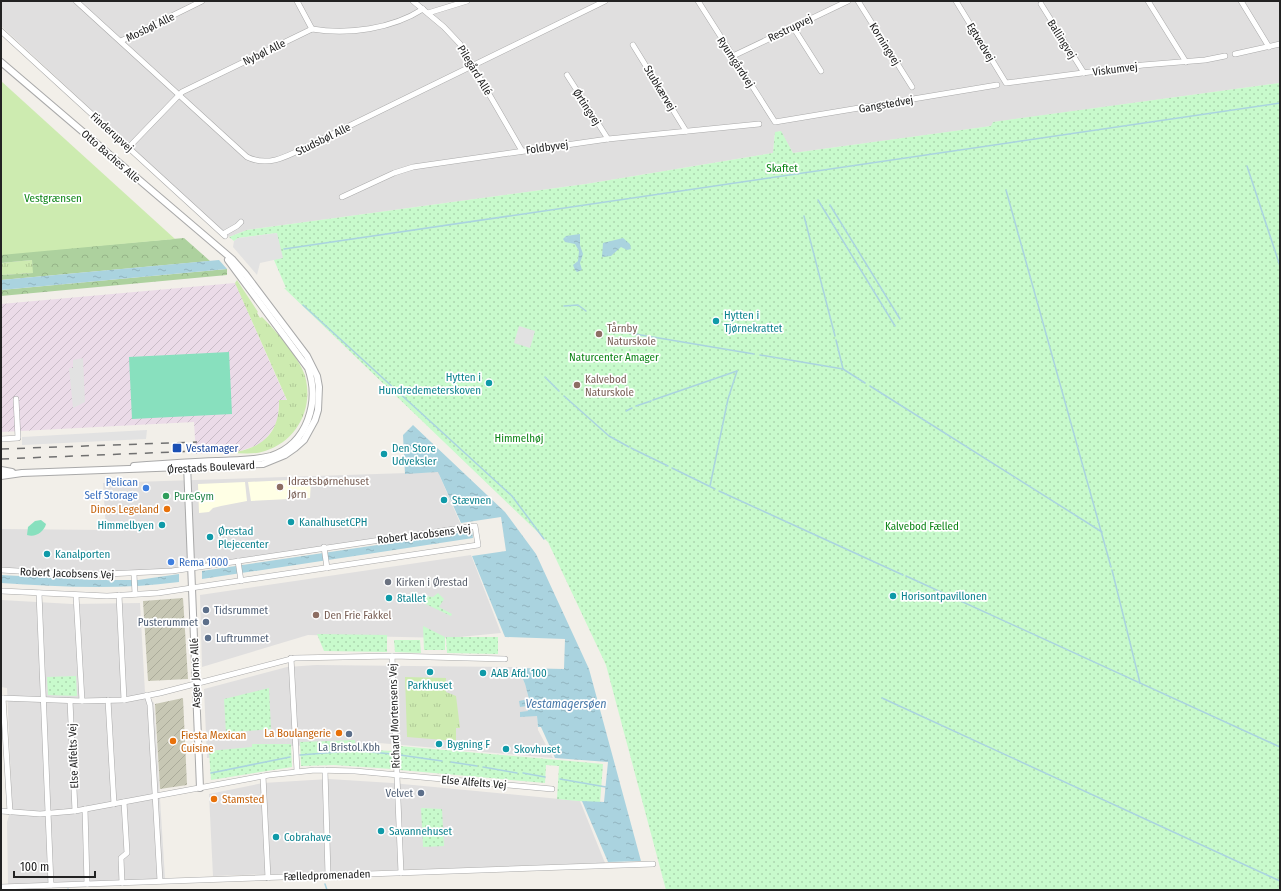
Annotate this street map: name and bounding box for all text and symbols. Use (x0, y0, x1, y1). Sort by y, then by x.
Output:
street label: Mosbøl Alle (124, 10, 177, 45)
street label: Restrupvej (766, 12, 815, 45)
street label: Ballingvej (1044, 17, 1079, 62)
street label: Korningvej (866, 21, 903, 68)
street label: Egtvedvej (964, 21, 997, 64)
street label: Ryumgårdvej (714, 34, 757, 90)
street label: Nybøl Alle (241, 37, 288, 68)
street label: Pilegård Allé (455, 43, 495, 98)
street label: Viskumvej (1092, 60, 1139, 79)
street label: Stubkærvej (641, 63, 678, 114)
street label: Ørtingvej (570, 86, 603, 128)
street label: Gangstedvej (858, 93, 915, 116)
street label: Finderupvej (88, 110, 136, 155)
street label: Studsbøl Alle (294, 121, 353, 158)
street label: Otto Baches Alle (79, 127, 143, 186)
street label: Foldbyvej (525, 138, 569, 157)
park label: Skaftet (766, 162, 798, 175)
park label: Vestgrænsen (24, 192, 82, 205)
place label: Hytten i Tjørnekrattet (724, 309, 783, 335)
marker: Hytten i Tjørnekrattet (711, 316, 721, 326)
place label: Tårnby Naturskole (607, 322, 656, 348)
marker: Tårnby Naturskole (594, 329, 604, 339)
park label: Naturcenter Amager (569, 351, 659, 364)
place label: Hytten i Hundredemeterskoven (379, 371, 481, 397)
place label: Kalvebod Naturskole (585, 373, 634, 399)
marker: Hytten i Hundredemeterskoven (484, 378, 494, 388)
marker: Kalvebod Naturskole (572, 380, 582, 390)
park label: Himmelhøj (494, 432, 544, 445)
marker: Vestamager (171, 442, 183, 454)
place label: Vestamager (186, 442, 239, 455)
place label: Den Store Udveksler (392, 442, 437, 468)
marker: Den Store Udveksler (379, 449, 389, 459)
street label: Ørestads Boulevard (167, 459, 255, 476)
place label: Idrætsbørnehuset Jørn (288, 475, 369, 501)
place label: Pelican Self Storage (84, 476, 138, 502)
marker: Idrætsbørnehuset Jørn (275, 482, 285, 492)
marker: Pelican Self Storage (141, 483, 151, 493)
place label: PureGym (174, 490, 214, 503)
marker: PureGym (161, 491, 171, 501)
place label: Stævnen (452, 494, 491, 507)
marker: Stævnen (439, 495, 449, 505)
place label: Dinos Legeland (91, 503, 159, 516)
marker: Dinos Legeland (162, 504, 172, 514)
place label: KanalhusetCPH (299, 516, 367, 529)
marker: KanalhusetCPH (286, 517, 296, 527)
place label: Himmelbyen (97, 519, 154, 532)
marker: Himmelbyen (157, 520, 167, 530)
park label: Kalvebod Fælled (885, 520, 959, 533)
street label: Robert Jacobsens Vej (377, 522, 472, 547)
place label: Ørestad Plejecenter (218, 525, 269, 551)
marker: Ørestad Plejecenter (205, 532, 215, 542)
place label: Kanalporten (55, 548, 110, 561)
marker: Kanalporten (42, 549, 52, 559)
place label: Rema 1000 (179, 556, 228, 569)
marker: Rema 1000 (166, 557, 176, 567)
street label: Robert Jacobsens Vej (20, 565, 114, 582)
place label: Kirken i Ørestad (396, 576, 468, 589)
marker: Kirken i Ørestad (383, 577, 393, 587)
place label: Horisontpavillonen (901, 590, 987, 603)
marker: Horisontpavillonen (888, 591, 898, 601)
place label: 8tallet (397, 592, 426, 605)
marker: 8tallet (384, 593, 394, 603)
place label: Tidsrummet (214, 604, 268, 617)
marker: Tidsrummet (201, 605, 211, 615)
place label: Den Frie Fakkel (324, 609, 391, 622)
marker: Den Frie Fakkel (311, 610, 321, 620)
place label: Pusterummet (138, 616, 198, 629)
marker: Pusterummet (201, 617, 211, 627)
place label: Luftrummet (216, 632, 269, 645)
marker: Luftrummet (203, 633, 213, 643)
street label: Asger Jorns Allé (188, 638, 203, 708)
street label: Richard Mortensens Vej (386, 663, 403, 769)
marker: Parkhuset (425, 667, 435, 677)
place label: AAB Afd. 100 (491, 667, 547, 680)
marker: AAB Afd. 100 (478, 668, 488, 678)
place label: Parkhuset (408, 679, 453, 692)
water label: Vestamagersøen (525, 697, 607, 711)
street label: Else Alfelts Vej (66, 723, 81, 789)
place label: La Boulangerie (264, 727, 331, 740)
marker: La Boulangerie (334, 728, 344, 738)
place label: Fiesta Mexican Cuisine (181, 729, 246, 755)
marker: La Bristol.Kbh (344, 729, 354, 739)
marker: Fiesta Mexican Cuisine (168, 736, 178, 746)
place label: Bygning F (447, 738, 490, 751)
marker: Bygning F (434, 739, 444, 749)
place label: La Bristol.Kbh (318, 741, 380, 754)
place label: Skovhuset (514, 743, 561, 756)
marker: Skovhuset (501, 744, 511, 754)
street label: Else Alfelts Vej (441, 773, 507, 792)
place label: Velvet (386, 787, 413, 800)
marker: Velvet (416, 788, 426, 798)
place label: Stamsted (222, 793, 264, 806)
marker: Stamsted (209, 794, 219, 804)
place label: Savannehuset (389, 825, 453, 838)
marker: Savannehuset (376, 826, 386, 836)
place label: Cobrahave (284, 831, 331, 844)
marker: Cobrahave (271, 832, 281, 842)
scale bar (14, 853, 95, 879)
text: 100 m (20, 860, 49, 874)
street label: Fælledpromenaden (283, 867, 371, 884)

